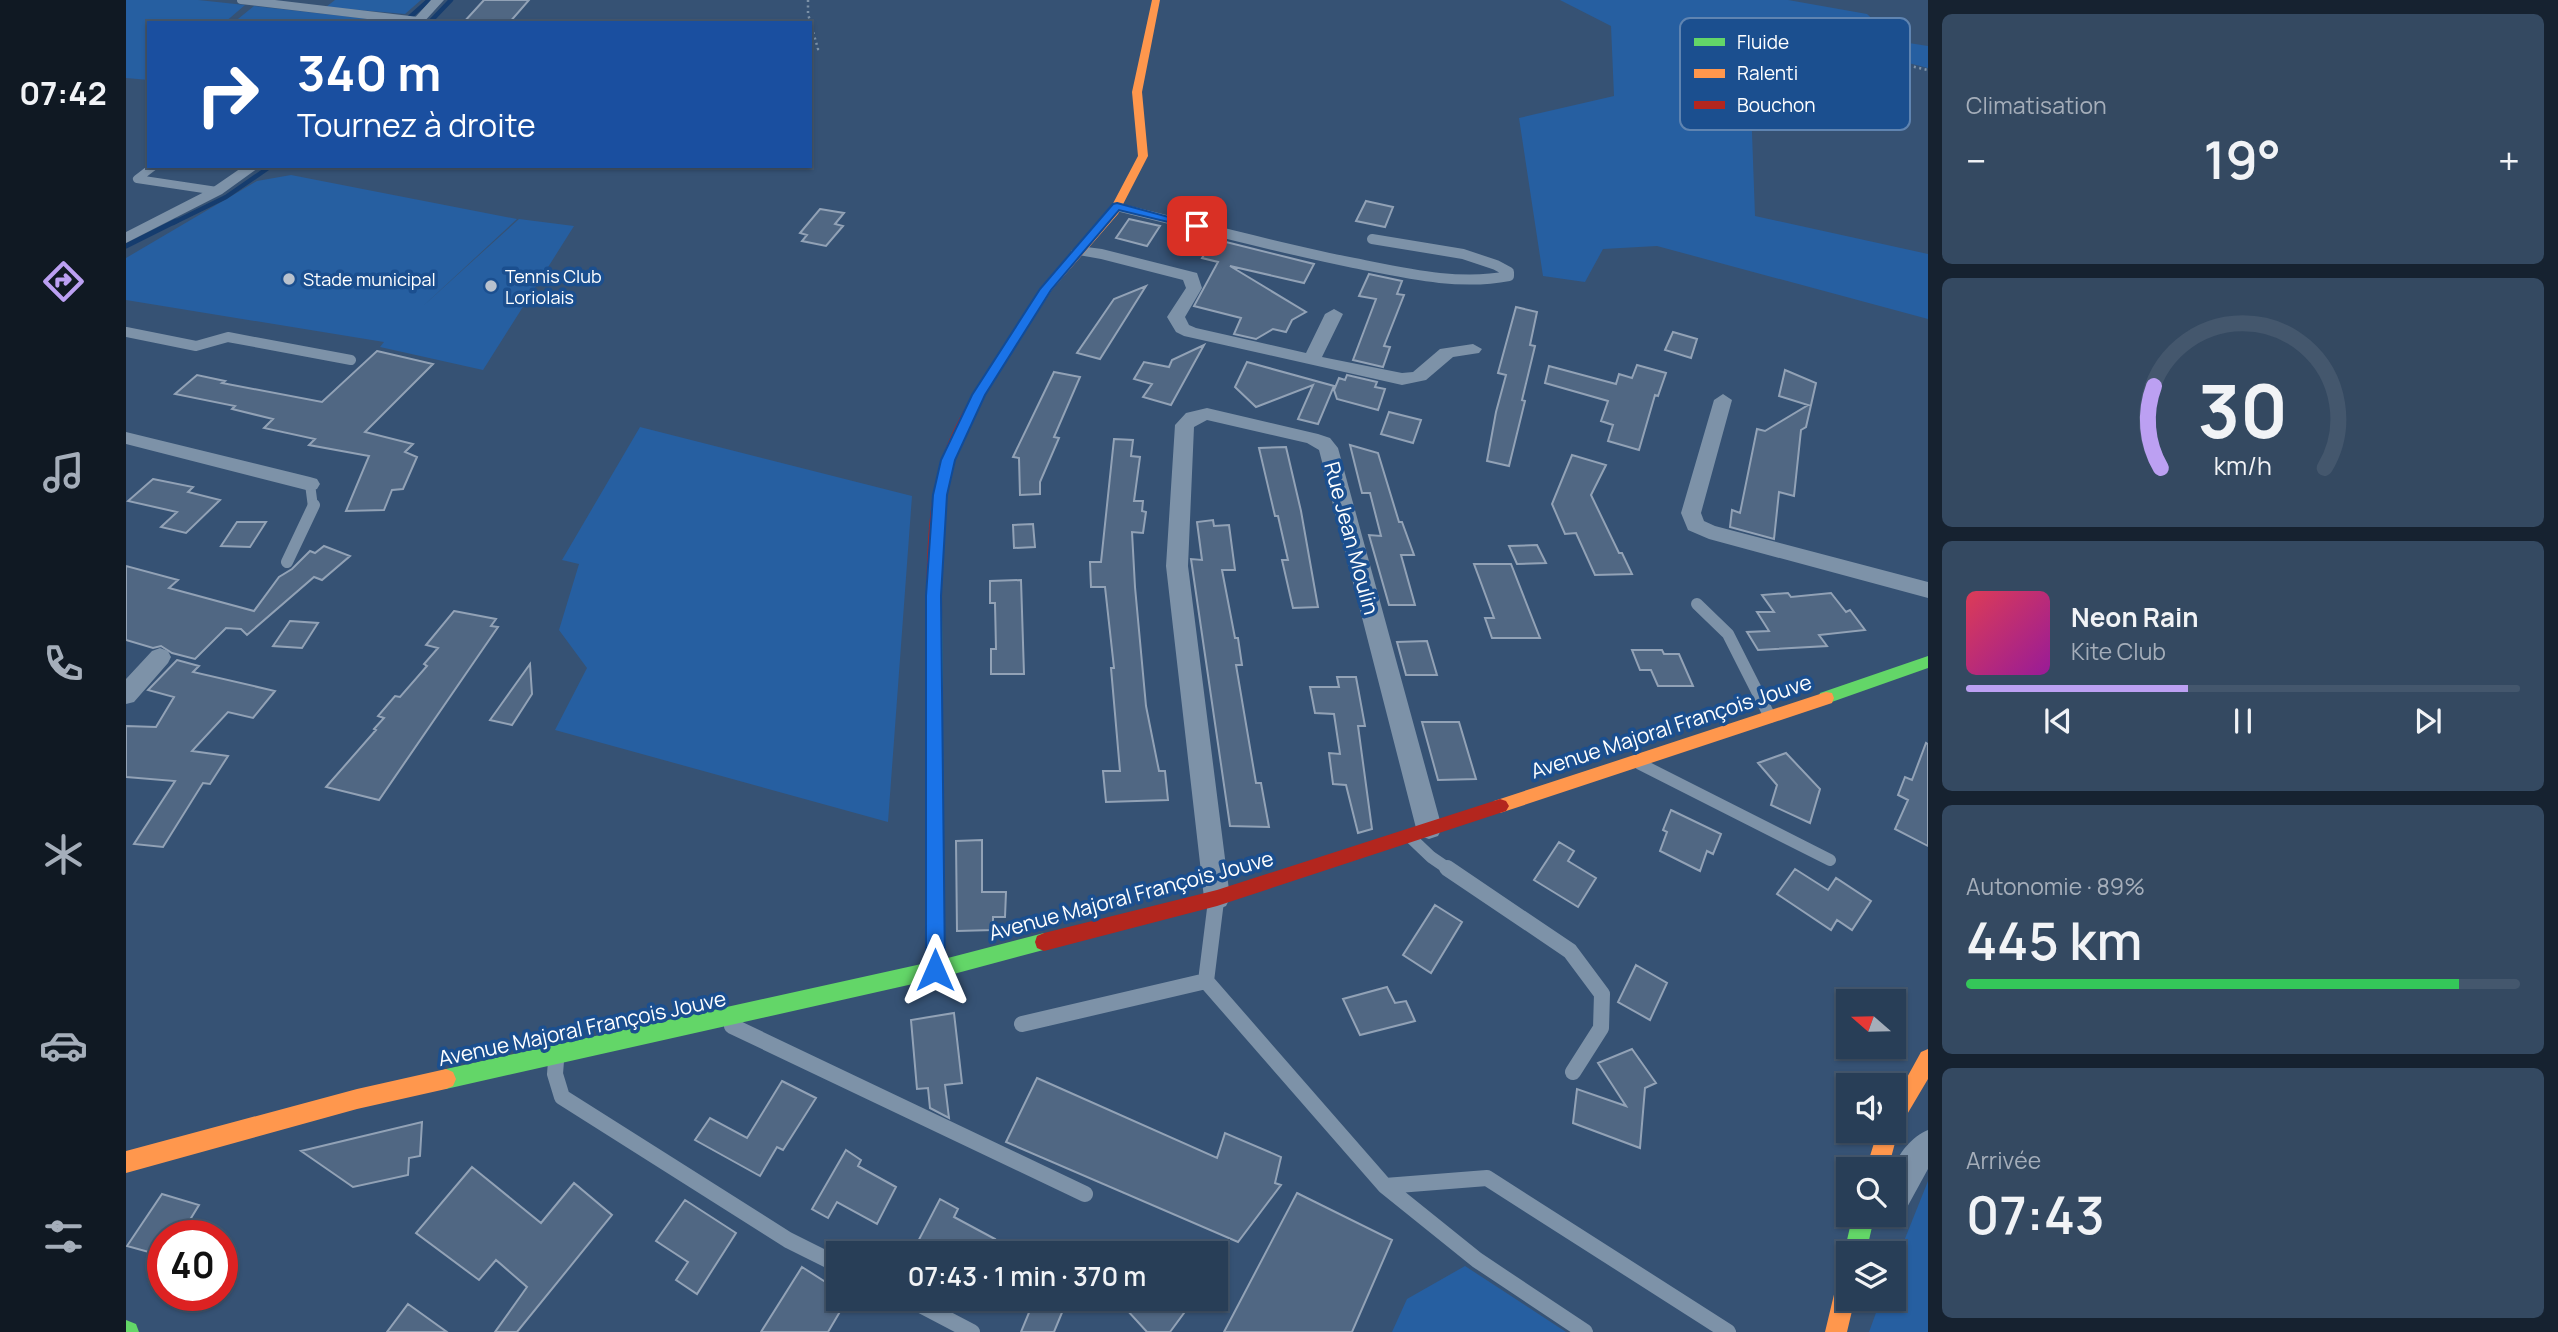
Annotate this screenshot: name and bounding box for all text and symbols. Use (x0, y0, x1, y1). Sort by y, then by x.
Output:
legend (1680, 18, 1910, 130)
text: Fluide (1737, 29, 1789, 55)
text: 340 m (297, 39, 441, 106)
icon: right (182, 49, 273, 140)
text: Ralenti (1737, 60, 1798, 86)
text: 07:42 (19, 71, 107, 115)
text: Climatisation (1966, 89, 2107, 121)
text: Bouchon (1737, 92, 1816, 118)
text: Tournez à droite (297, 103, 536, 147)
text: 19° (2203, 124, 2281, 195)
text: − (1966, 134, 1987, 186)
text: + (2498, 134, 2520, 186)
pin (1167, 196, 1227, 256)
icon: arrive (1178, 207, 1216, 245)
icon: directions (39, 257, 88, 306)
place label: Tennis Club Loriolais (505, 264, 602, 309)
place label: Stade municipal (303, 267, 436, 291)
marker: Stade municipal (281, 271, 297, 287)
marker: Tennis Club Loriolais (483, 278, 499, 294)
text: 30 (2198, 361, 2288, 461)
icon: music (39, 448, 88, 497)
text: km/h (2214, 448, 2272, 483)
street label: Rue Jean Moulin (1318, 458, 1386, 618)
text: Neon Rain (2071, 599, 2199, 635)
text: Kite Club (2071, 635, 2166, 667)
icon: phone (39, 639, 88, 688)
street label: Avenue Majoral François Jouve (1527, 667, 1815, 785)
icon: previous (2039, 702, 2077, 740)
icon: pause (2224, 702, 2262, 740)
icon: next (2409, 702, 2447, 740)
icon: climate (39, 830, 88, 879)
street label: Avenue Majoral François Jouve (985, 843, 1277, 947)
text: Autonomie · 89% (1966, 870, 2145, 902)
text: 445 km (1966, 905, 2142, 976)
position arrow (898, 933, 972, 1007)
street label: Avenue Majoral François Jouve (435, 984, 729, 1072)
north arrow (1836, 989, 1906, 1059)
map controls (1836, 989, 1906, 1311)
icon: car (39, 1021, 88, 1070)
button: sound (1836, 1073, 1906, 1143)
text: Arrivée (1966, 1144, 2041, 1176)
button: search (1836, 1157, 1906, 1227)
text: 07:43 (1966, 1179, 2105, 1250)
icon: filters (39, 1212, 88, 1261)
speed limit sign: 40 (147, 1220, 238, 1311)
button: layers (1836, 1241, 1906, 1311)
text: 07:43 · 1 min · 370 m (908, 1258, 1146, 1294)

